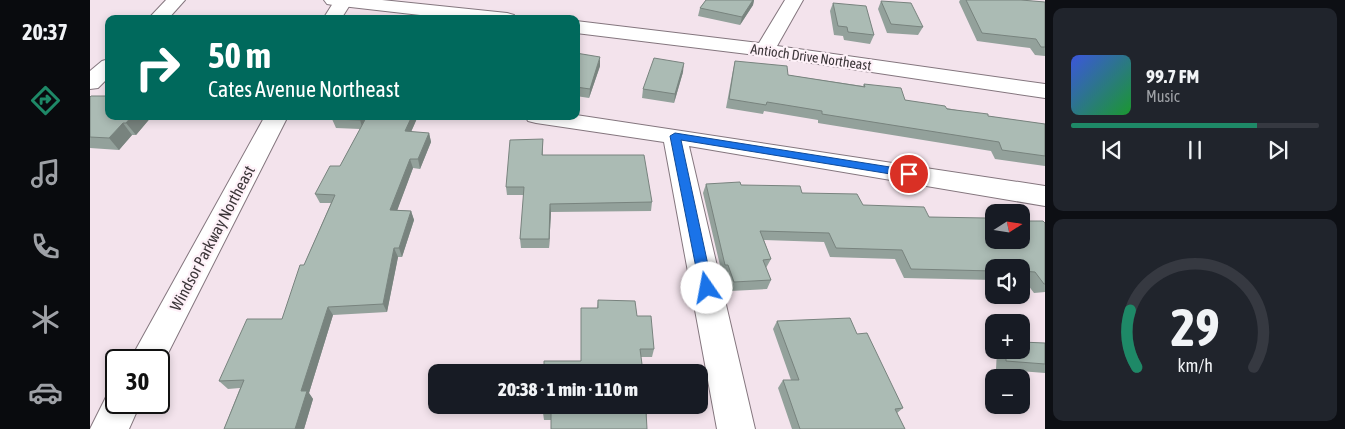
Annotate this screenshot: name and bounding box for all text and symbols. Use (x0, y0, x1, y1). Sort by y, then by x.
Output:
text: 20:37 (22, 19, 68, 45)
icon: right (125, 35, 190, 100)
text: 50 m (208, 35, 271, 75)
street label: Antioch Drive Northeast (749, 41, 873, 73)
text: 99.7 FM (1146, 65, 1199, 87)
text: Cates Avenue Northeast (208, 76, 400, 102)
icon: directions (28, 83, 63, 118)
text: Music (1146, 87, 1180, 105)
icon: previous (1098, 136, 1126, 164)
icon: pause (1181, 136, 1209, 164)
icon: next (1264, 136, 1292, 164)
pin (888, 153, 930, 195)
icon: music (28, 156, 63, 191)
icon: arrive (895, 160, 923, 188)
street label: Windsor Parkway Northeast (166, 162, 259, 314)
north arrow (985, 204, 1030, 249)
map controls (985, 204, 1030, 414)
icon: phone (28, 229, 63, 264)
button: sound (985, 259, 1030, 304)
position arrow (680, 261, 732, 313)
text: 29 (1171, 297, 1219, 357)
icon: climate (28, 302, 63, 337)
button: + (985, 314, 1030, 359)
speed limit sign: 30 (105, 349, 170, 414)
text: km/h (1177, 355, 1213, 376)
button: − (985, 369, 1030, 414)
icon: car (28, 375, 63, 410)
text: 20:38 · 1 min · 110 m (498, 378, 638, 400)

